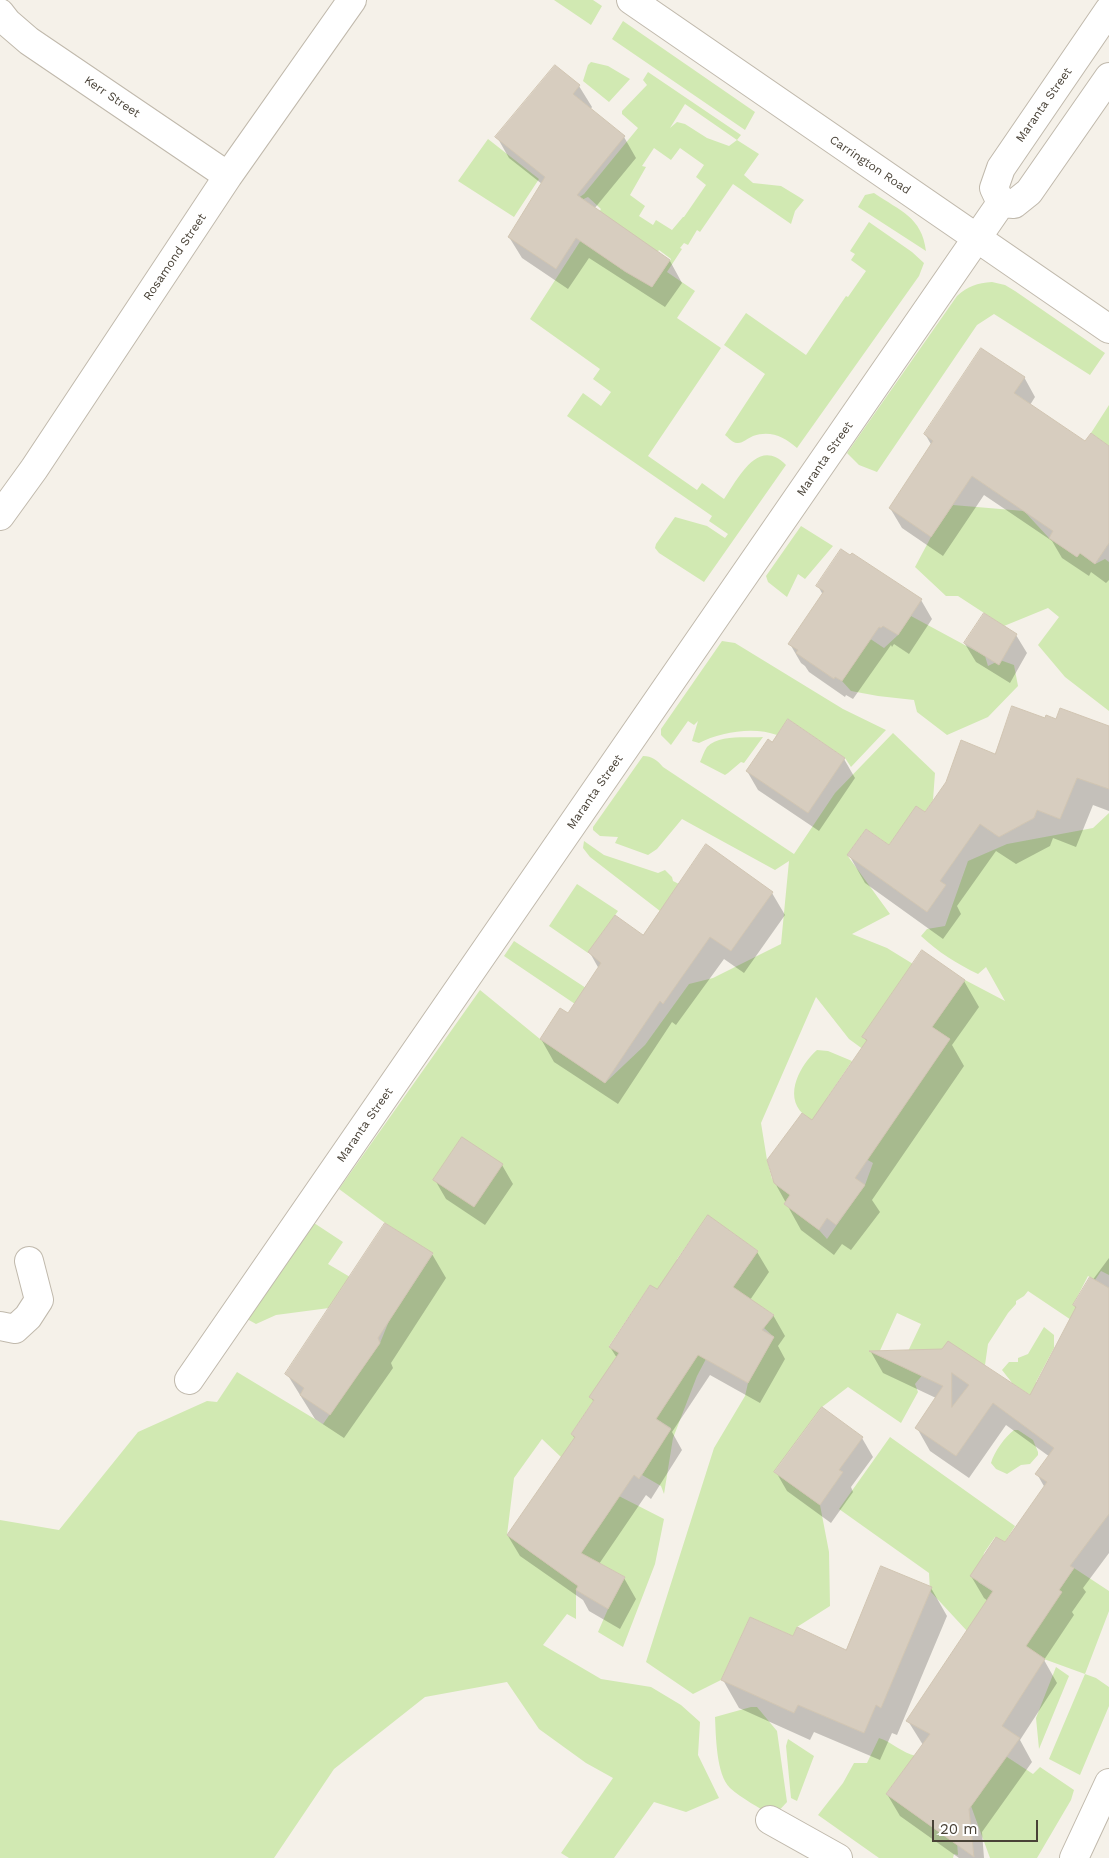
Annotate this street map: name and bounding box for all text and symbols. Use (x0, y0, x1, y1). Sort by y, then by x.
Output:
street label: Maranta Street (1013, 65, 1075, 145)
street label: Kerr Street (81, 73, 143, 121)
street label: Carrington Road (827, 133, 913, 197)
street label: Rosamond Street (141, 211, 209, 303)
street label: Maranta Street (794, 419, 856, 499)
street label: Maranta Street (564, 752, 626, 832)
street label: Maranta Street (334, 1085, 396, 1165)
scale bar (934, 1810, 1040, 1842)
text: 20 m (940, 1820, 978, 1838)

